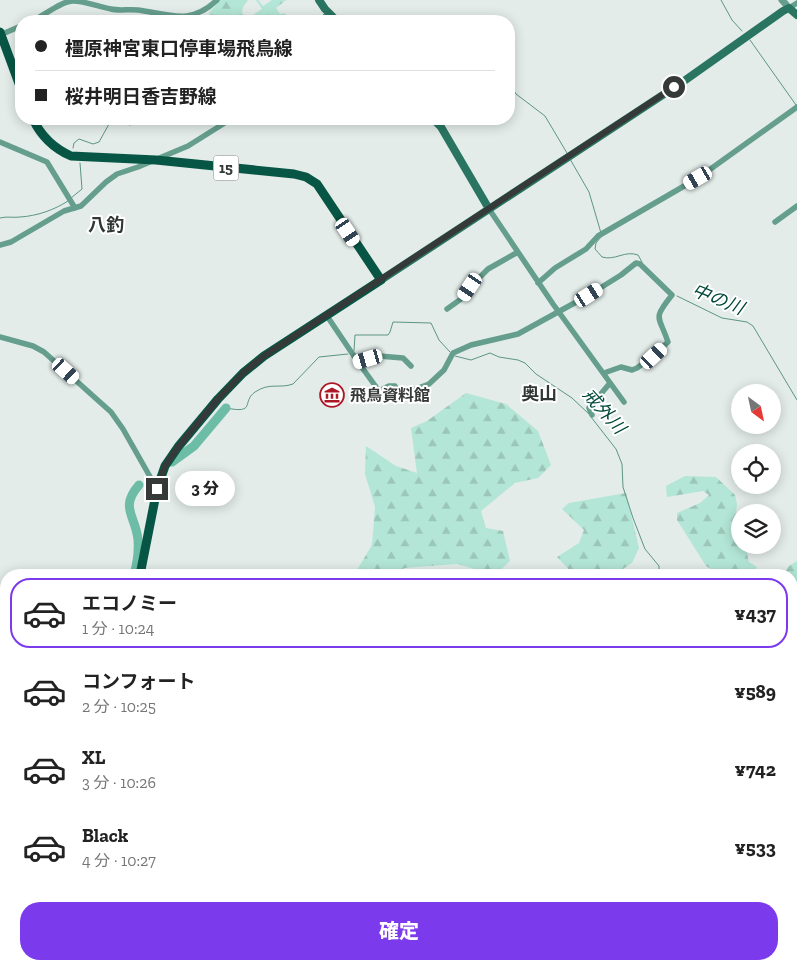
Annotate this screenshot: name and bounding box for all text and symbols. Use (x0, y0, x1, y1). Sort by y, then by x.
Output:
text: 橿原神宮東口停車場飛鳥線 (65, 37, 293, 60)
route start (663, 76, 685, 98)
text: 桜井明日香吉野線 (65, 85, 217, 108)
road number: 15 (214, 156, 238, 180)
car (681, 164, 714, 192)
district label: 八釣 (88, 214, 124, 236)
car (333, 215, 362, 249)
car (455, 270, 484, 304)
water label: 中の川 (689, 279, 749, 320)
car (572, 281, 605, 309)
car (637, 340, 670, 372)
car (351, 348, 384, 370)
car (49, 355, 82, 387)
museum icon: 飛鳥資料館 (319, 382, 345, 408)
district label: 奥山 (521, 383, 557, 405)
water label: 戒外川 (578, 384, 632, 440)
north arrow (731, 384, 781, 434)
map controls (731, 384, 781, 554)
place label: 飛鳥資料館 (350, 386, 430, 405)
button: locate (731, 444, 781, 494)
callout: 3 分 (174, 472, 234, 506)
route end (146, 478, 168, 500)
text: 3 分 (191, 479, 219, 498)
button: layers (731, 504, 781, 554)
icon: car (22, 591, 67, 636)
text: エコノミー (82, 592, 177, 615)
text: ¥437 (734, 602, 776, 625)
text: 1 分 · 10:24 (82, 619, 154, 638)
icon: car (22, 669, 67, 714)
text: コンフォート (82, 670, 195, 693)
text: ¥589 (734, 680, 776, 703)
text: 2 分 · 10:25 (82, 697, 156, 716)
text: XL (82, 746, 105, 769)
icon: car (22, 747, 67, 792)
text: ¥742 (735, 758, 776, 781)
text: 3 分 · 10:26 (82, 773, 156, 792)
text: Black (82, 824, 128, 847)
icon: car (22, 825, 67, 870)
text: ¥533 (735, 836, 776, 859)
text: 4 分 · 10:27 (82, 851, 156, 870)
button: 確定 (20, 902, 778, 960)

